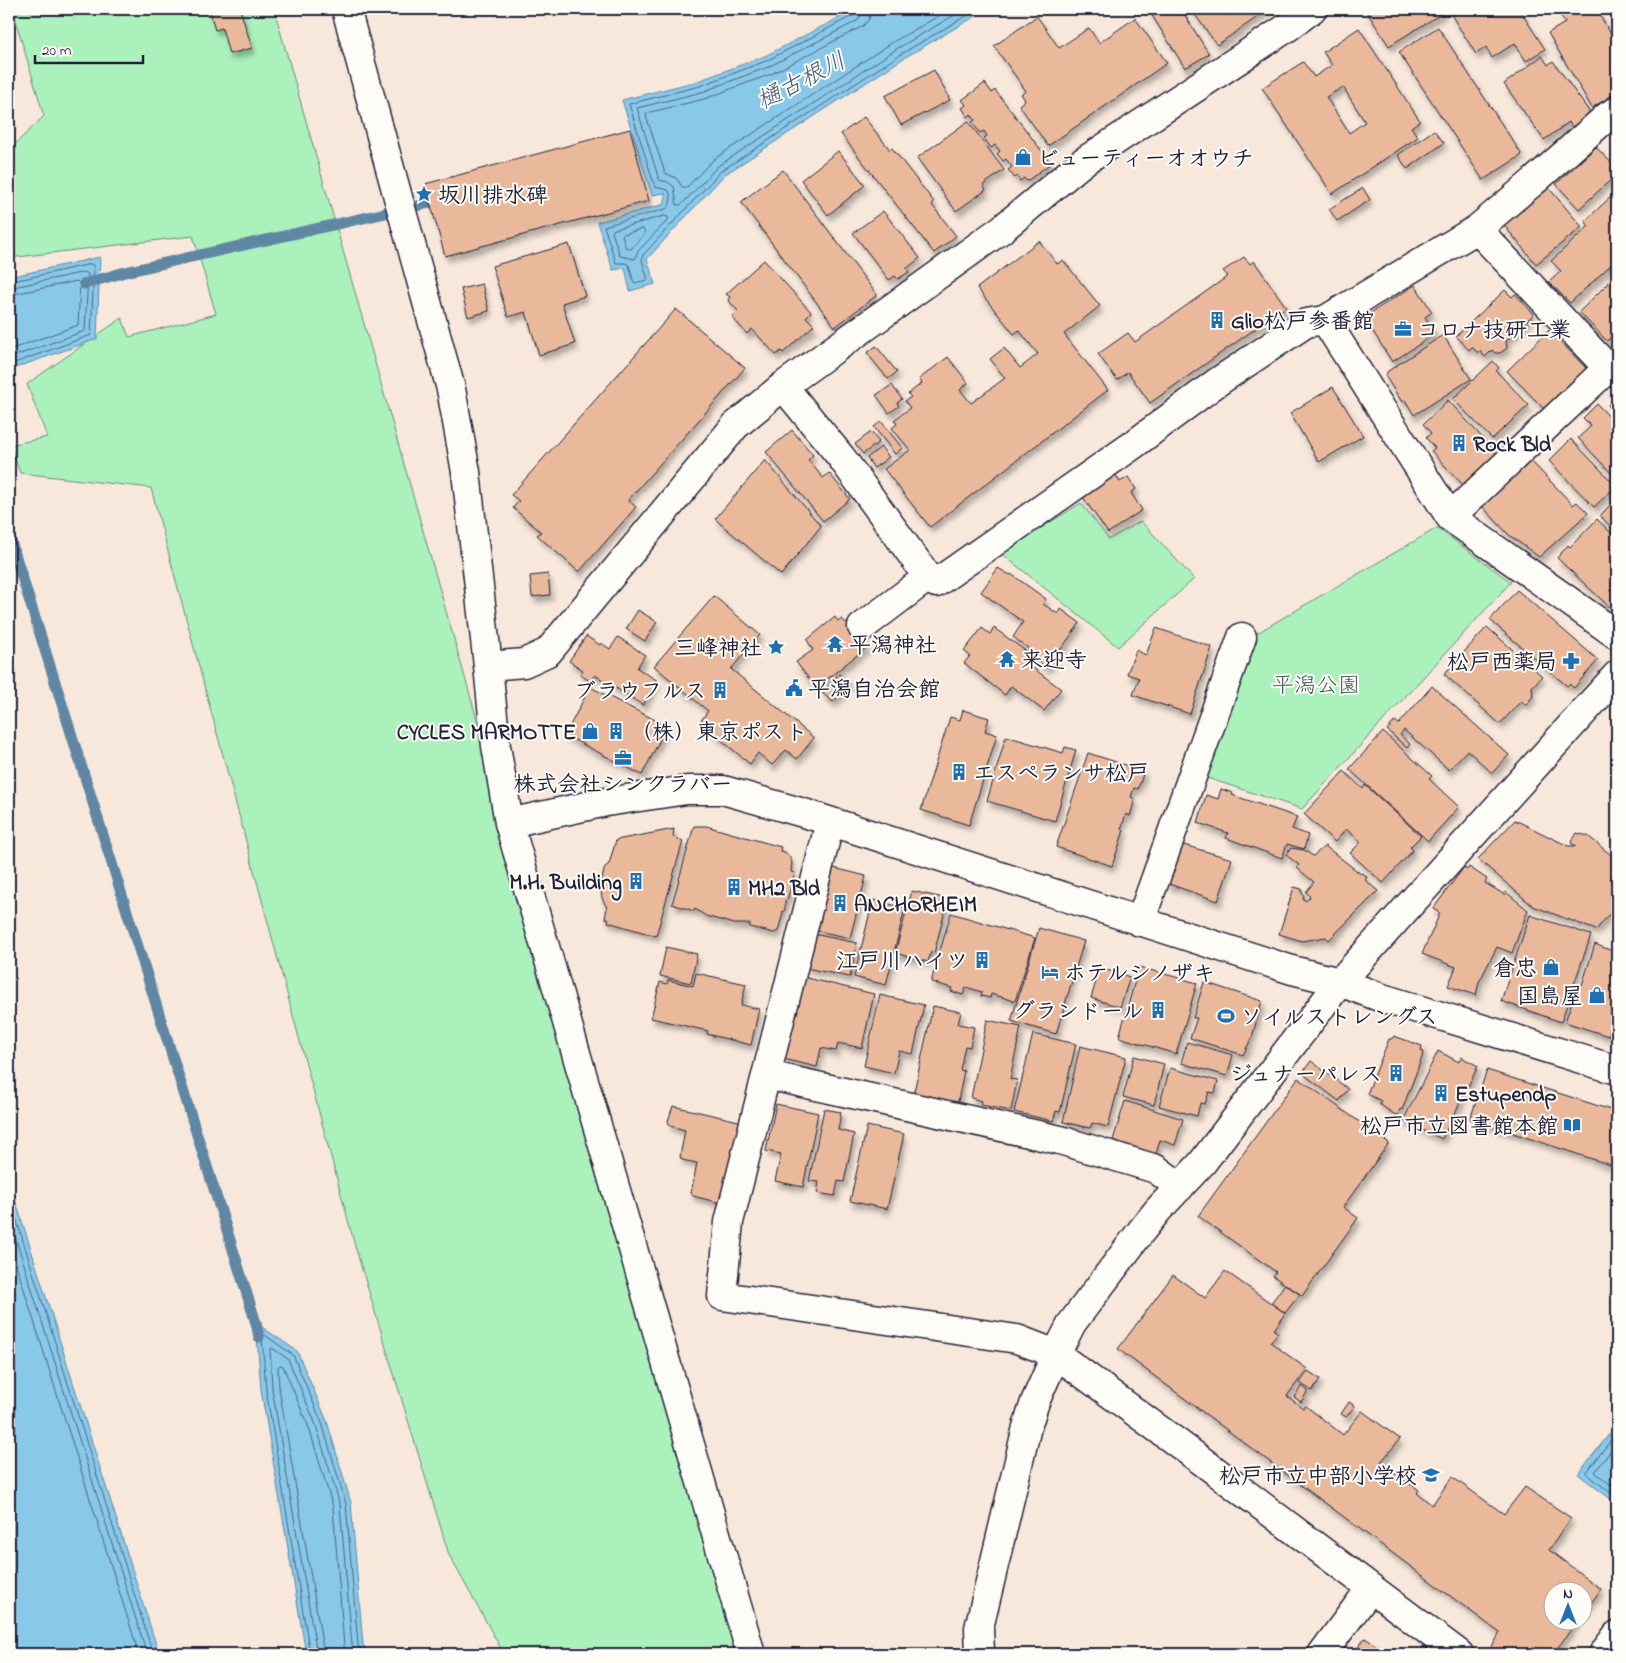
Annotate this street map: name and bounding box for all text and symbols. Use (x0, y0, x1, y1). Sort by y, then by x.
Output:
scale bar (35, 32, 142, 64)
text: 20 m (42, 40, 72, 62)
water label: 樋古根川 (751, 45, 853, 120)
place label: ビューティーオオウチ (1037, 144, 1253, 176)
shop icon: ビューティーオオウチ (1013, 147, 1033, 167)
place label: 坂川排水碑 (438, 181, 548, 213)
place icon: 坂川排水碑 (414, 184, 434, 204)
place label: Glio松戸参番館 (1231, 307, 1374, 339)
building icon: Glio松戸参番館 (1207, 310, 1227, 330)
place label: コロナ技研工業 (1417, 316, 1571, 348)
office icon: コロナ技研工業 (1393, 319, 1413, 339)
place label: Rock Bld (1473, 430, 1552, 462)
building icon: Rock Bld (1449, 433, 1469, 453)
place label: 平潟神社 (849, 631, 937, 663)
place label: 三峰神社 (674, 634, 762, 666)
temple icon: 平潟神社 (825, 634, 845, 654)
place icon: 三峰神社 (766, 637, 786, 657)
place label: 来迎寺 (1021, 646, 1087, 678)
place label: 松戸西薬局 (1447, 648, 1557, 680)
temple icon: 来迎寺 (997, 649, 1017, 669)
pharmacy icon: 松戸西薬局 (1561, 651, 1581, 671)
park label: 平潟公園 (1272, 671, 1360, 703)
place label: 平潟自治会館 (808, 675, 940, 707)
place label: ブラウフルス (574, 677, 706, 709)
public building icon: 平潟自治会館 (784, 678, 804, 698)
building icon: ブラウフルス (710, 680, 730, 700)
place label: CYCLES MARMOTTE (397, 718, 576, 750)
place label: （株）東京ポスト (630, 718, 808, 750)
shop icon: CYCLES MARMOTTE (580, 721, 600, 741)
building icon: （株）東京ポスト (606, 721, 626, 741)
office icon: 株式会社シンクラバー (613, 748, 633, 768)
place label: エスペランサ松戸 (973, 759, 1149, 791)
building icon: エスペランサ松戸 (949, 762, 969, 782)
place label: 株式会社シンクラバー (513, 770, 733, 802)
place label: M.H. Building (509, 868, 622, 901)
building icon: M.H. Building (626, 871, 646, 891)
place label: MH2 Bld (748, 874, 821, 906)
building icon: MH2 Bld (724, 877, 744, 897)
place label: ANCHORHEIM (854, 890, 977, 922)
building icon: ANCHORHEIM (830, 893, 850, 913)
place label: 江戸川ハイツ (836, 947, 968, 979)
building icon: 江戸川ハイツ (972, 950, 992, 970)
place label: 倉忠 (1493, 954, 1537, 986)
shop icon: 倉忠 (1541, 957, 1561, 977)
place label: ホテルシノザキ (1064, 959, 1215, 991)
hotel icon: ホテルシノザキ (1040, 962, 1060, 982)
place label: 国島屋 (1517, 982, 1583, 1014)
shop icon: 国島屋 (1587, 985, 1607, 1005)
place label: グランドール (1013, 997, 1144, 1029)
building icon: グランドール (1148, 1000, 1168, 1020)
place label: ソイルストレングス (1240, 1003, 1438, 1035)
sports icon: ソイルストレングス (1216, 1006, 1236, 1026)
place label: ジュナーパレス (1230, 1060, 1382, 1092)
building icon: ジュナーパレス (1386, 1063, 1406, 1083)
place label: Estupendp (1455, 1080, 1556, 1112)
building icon: Estupendp (1431, 1083, 1451, 1103)
place label: 松戸市立図書館本館 (1360, 1112, 1558, 1144)
library icon: 松戸市立図書館本館 (1562, 1115, 1582, 1135)
place label: 松戸市立中部小学校 (1219, 1462, 1417, 1494)
school or university icon: 松戸市立中部小学校 (1421, 1465, 1441, 1485)
north arrow (1544, 1580, 1594, 1630)
text: N (1563, 1584, 1573, 1605)

